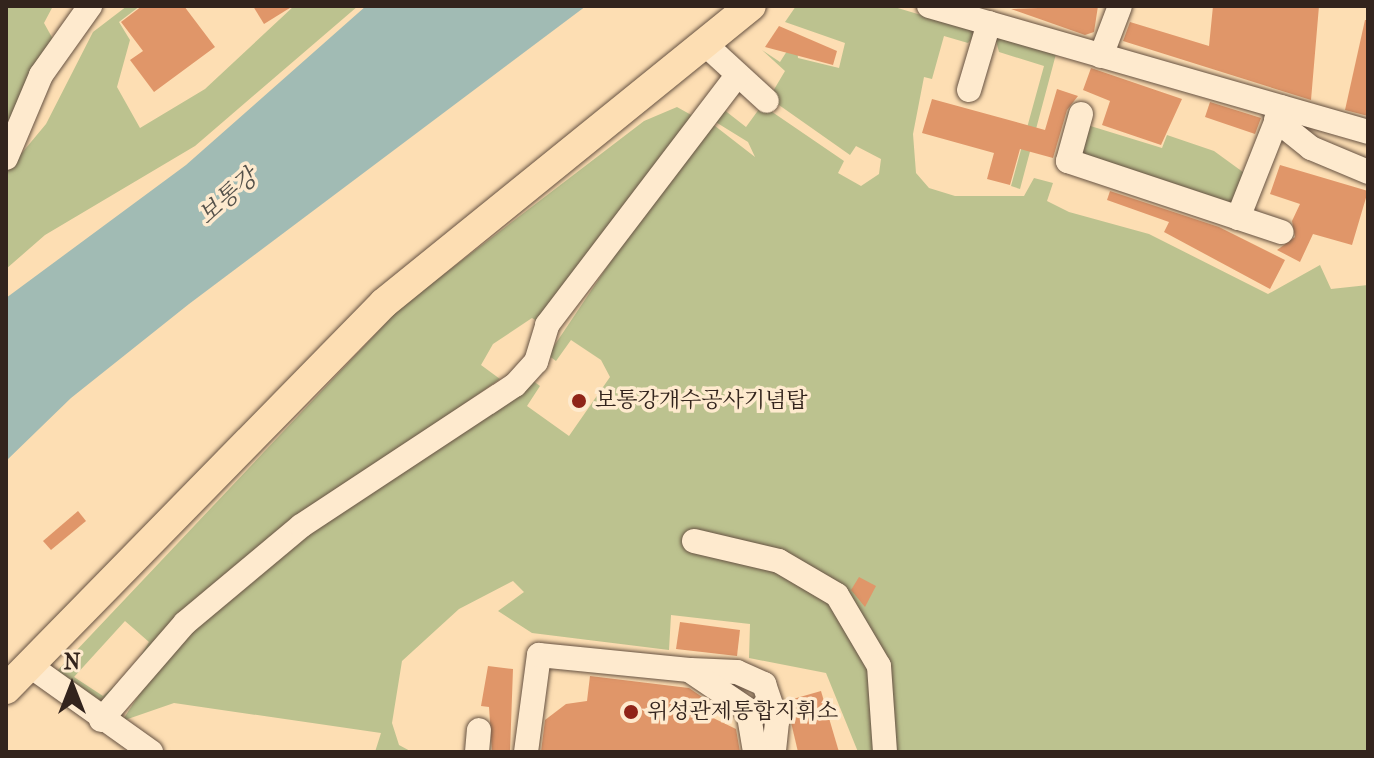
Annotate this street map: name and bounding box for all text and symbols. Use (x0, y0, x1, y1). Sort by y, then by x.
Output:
water label: 보통강 (192, 163, 264, 231)
place label: 보통강개수공사기념탑 (595, 388, 808, 414)
marker: 보통강개수공사기념탑 (570, 392, 588, 410)
north arrow (32, 646, 112, 726)
text: N (64, 649, 80, 675)
place label: 위성관제통합지휘소 (647, 699, 838, 725)
marker: 위성관제통합지휘소 (622, 703, 640, 721)

